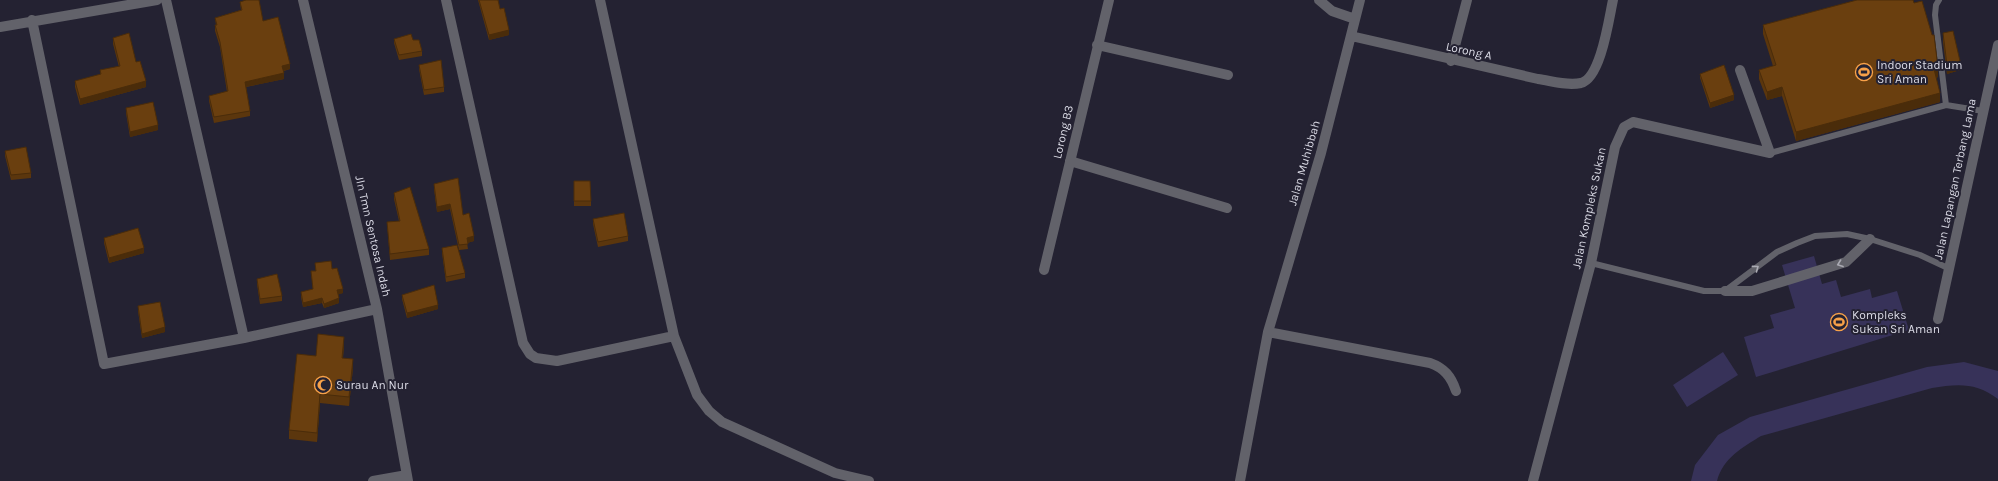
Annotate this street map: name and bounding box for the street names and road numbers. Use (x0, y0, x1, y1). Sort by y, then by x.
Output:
street label: Lorong A (1445, 39, 1493, 63)
street label: Jalan Lapangan Terbang Lama (1931, 97, 1979, 261)
street label: Lorong B3 (1050, 104, 1076, 160)
street label: Jalan Muhibbah (1285, 119, 1323, 207)
street label: Jalan Kompleks Sukan (1569, 146, 1609, 270)
street label: Jln Tmn Sentosa Indah (352, 174, 394, 298)

